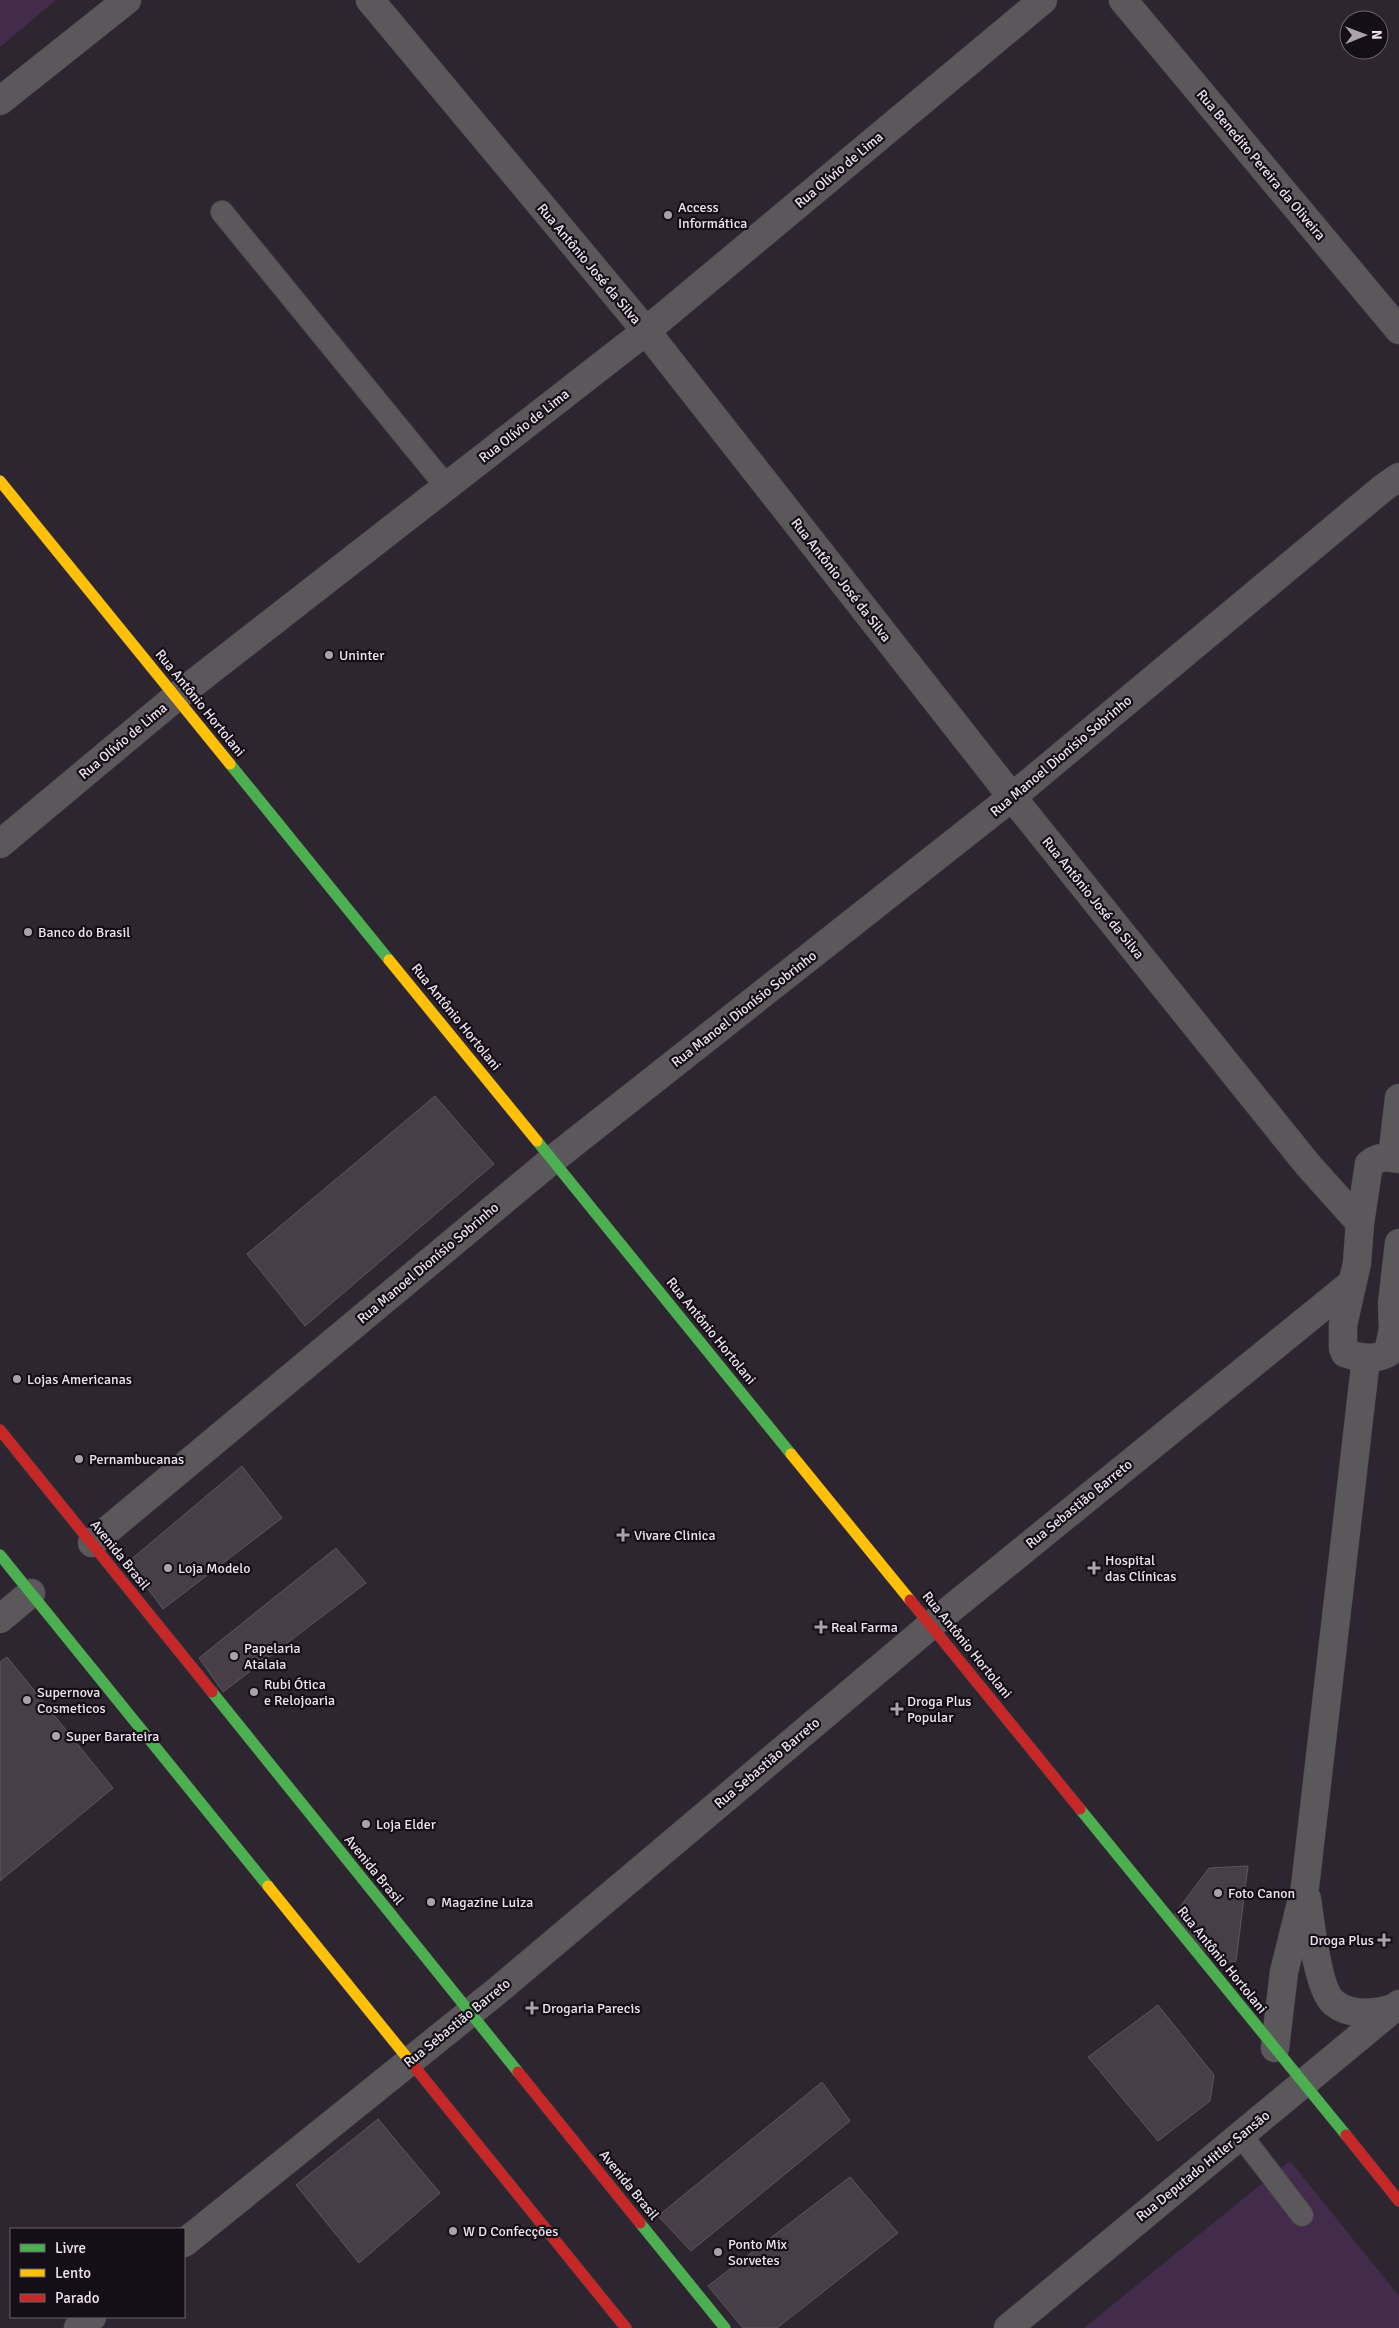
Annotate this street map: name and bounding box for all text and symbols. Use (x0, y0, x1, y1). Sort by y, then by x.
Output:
north arrow (1339, 10, 1389, 60)
text: N (1368, 30, 1385, 40)
street label: Rua Benedito Pereira da Oliveira (1193, 86, 1329, 244)
street label: Rua Olívio de Lima (791, 128, 887, 212)
place label: Access Informática (678, 199, 747, 232)
street label: Rua Antônio José da Silva (534, 200, 644, 328)
marker: Access Informática (662, 209, 674, 221)
street label: Rua Olívio de Lima (476, 385, 572, 467)
street label: Rua Antônio José da Silva (787, 515, 895, 645)
street label: Rua Antônio Hortolani (152, 646, 248, 760)
place label: Uninter (339, 647, 385, 664)
marker: Uninter (323, 649, 335, 661)
street label: Rua Manoel Dionísio Sobrinho (987, 692, 1135, 820)
street label: Rua Olívio de Lima (75, 699, 171, 783)
street label: Rua Antônio José da Silva (1038, 833, 1148, 963)
place label: Banco do Brasil (38, 924, 130, 941)
marker: Banco do Brasil (22, 926, 34, 938)
street label: Rua Manoel Dionísio Sobrinho (668, 947, 820, 1071)
street label: Rua Antônio Hortolani (408, 960, 504, 1074)
street label: Rua Manoel Dionísio Sobrinho (354, 1199, 502, 1327)
street label: Rua Antônio Hortolani (663, 1274, 759, 1388)
place label: Lojas Americanas (27, 1371, 132, 1388)
marker: Lojas Americanas (11, 1373, 23, 1385)
place label: Pernambucanas (89, 1451, 184, 1468)
marker: Pernambucanas (73, 1453, 85, 1465)
street label: Rua Sebastião Barreto (1022, 1456, 1136, 1552)
street label: Avenida Brasil (87, 1517, 153, 1593)
place label: Vivare Clinica (634, 1527, 716, 1544)
marker: Vivare Clinica (616, 1528, 630, 1542)
place label: Hospital das Clínicas (1105, 1552, 1176, 1585)
place label: Loja Modelo (178, 1560, 251, 1577)
marker: Hospital das Clínicas (1087, 1561, 1101, 1575)
marker: Loja Modelo (162, 1562, 174, 1574)
street label: Rua Antônio Hortolani (919, 1588, 1015, 1702)
place label: Real Farma (831, 1619, 898, 1636)
marker: Real Farma (815, 1621, 827, 1633)
place label: Papelaria Atalaia (244, 1640, 301, 1673)
marker: Papelaria Atalaia (228, 1650, 240, 1662)
place label: Rubi Ótica e Relojoaria (264, 1676, 335, 1709)
place label: Supernova Cosmeticos (37, 1684, 106, 1717)
marker: Rubi Ótica e Relojoaria (248, 1686, 260, 1698)
place label: Droga Plus Popular (907, 1693, 972, 1726)
marker: Supernova Cosmeticos (21, 1694, 33, 1706)
marker: Droga Plus Popular (891, 1703, 903, 1715)
street label: Rua Sebastião Barreto (711, 1714, 823, 1812)
place label: Super Barateira (66, 1728, 159, 1745)
marker: Super Barateira (50, 1730, 62, 1742)
place label: Loja Elder (376, 1816, 437, 1833)
marker: Loja Elder (360, 1818, 372, 1830)
street label: Avenida Brasil (341, 1832, 407, 1908)
place label: Foto Canon (1228, 1885, 1295, 1902)
marker: Foto Canon (1212, 1887, 1224, 1899)
place label: Magazine Luiza (441, 1894, 533, 1911)
marker: Magazine Luiza (425, 1896, 437, 1908)
street label: Rua Antônio Hortolani (1174, 1903, 1270, 2017)
place label: Droga Plus (1310, 1932, 1374, 1949)
marker: Droga Plus (1378, 1934, 1390, 1946)
street label: Rua Sebastião Barreto (400, 1975, 514, 2071)
place label: Drogaria Parecis (542, 2000, 640, 2017)
marker: Drogaria Parecis (526, 2002, 538, 2014)
street label: Rua Deputado Hitler Sansão (1133, 2107, 1273, 2225)
street label: Avenida Brasil (596, 2147, 662, 2223)
place label: W D Confecções (463, 2223, 558, 2240)
marker: W D Confecções (447, 2225, 459, 2237)
legend (10, 2228, 185, 2318)
place label: Ponto Mix Sorvetes (728, 2236, 788, 2269)
text: Livre (55, 2239, 86, 2257)
marker: Ponto Mix Sorvetes (712, 2246, 724, 2258)
text: Lento (55, 2264, 91, 2282)
text: Parado (55, 2289, 100, 2307)

